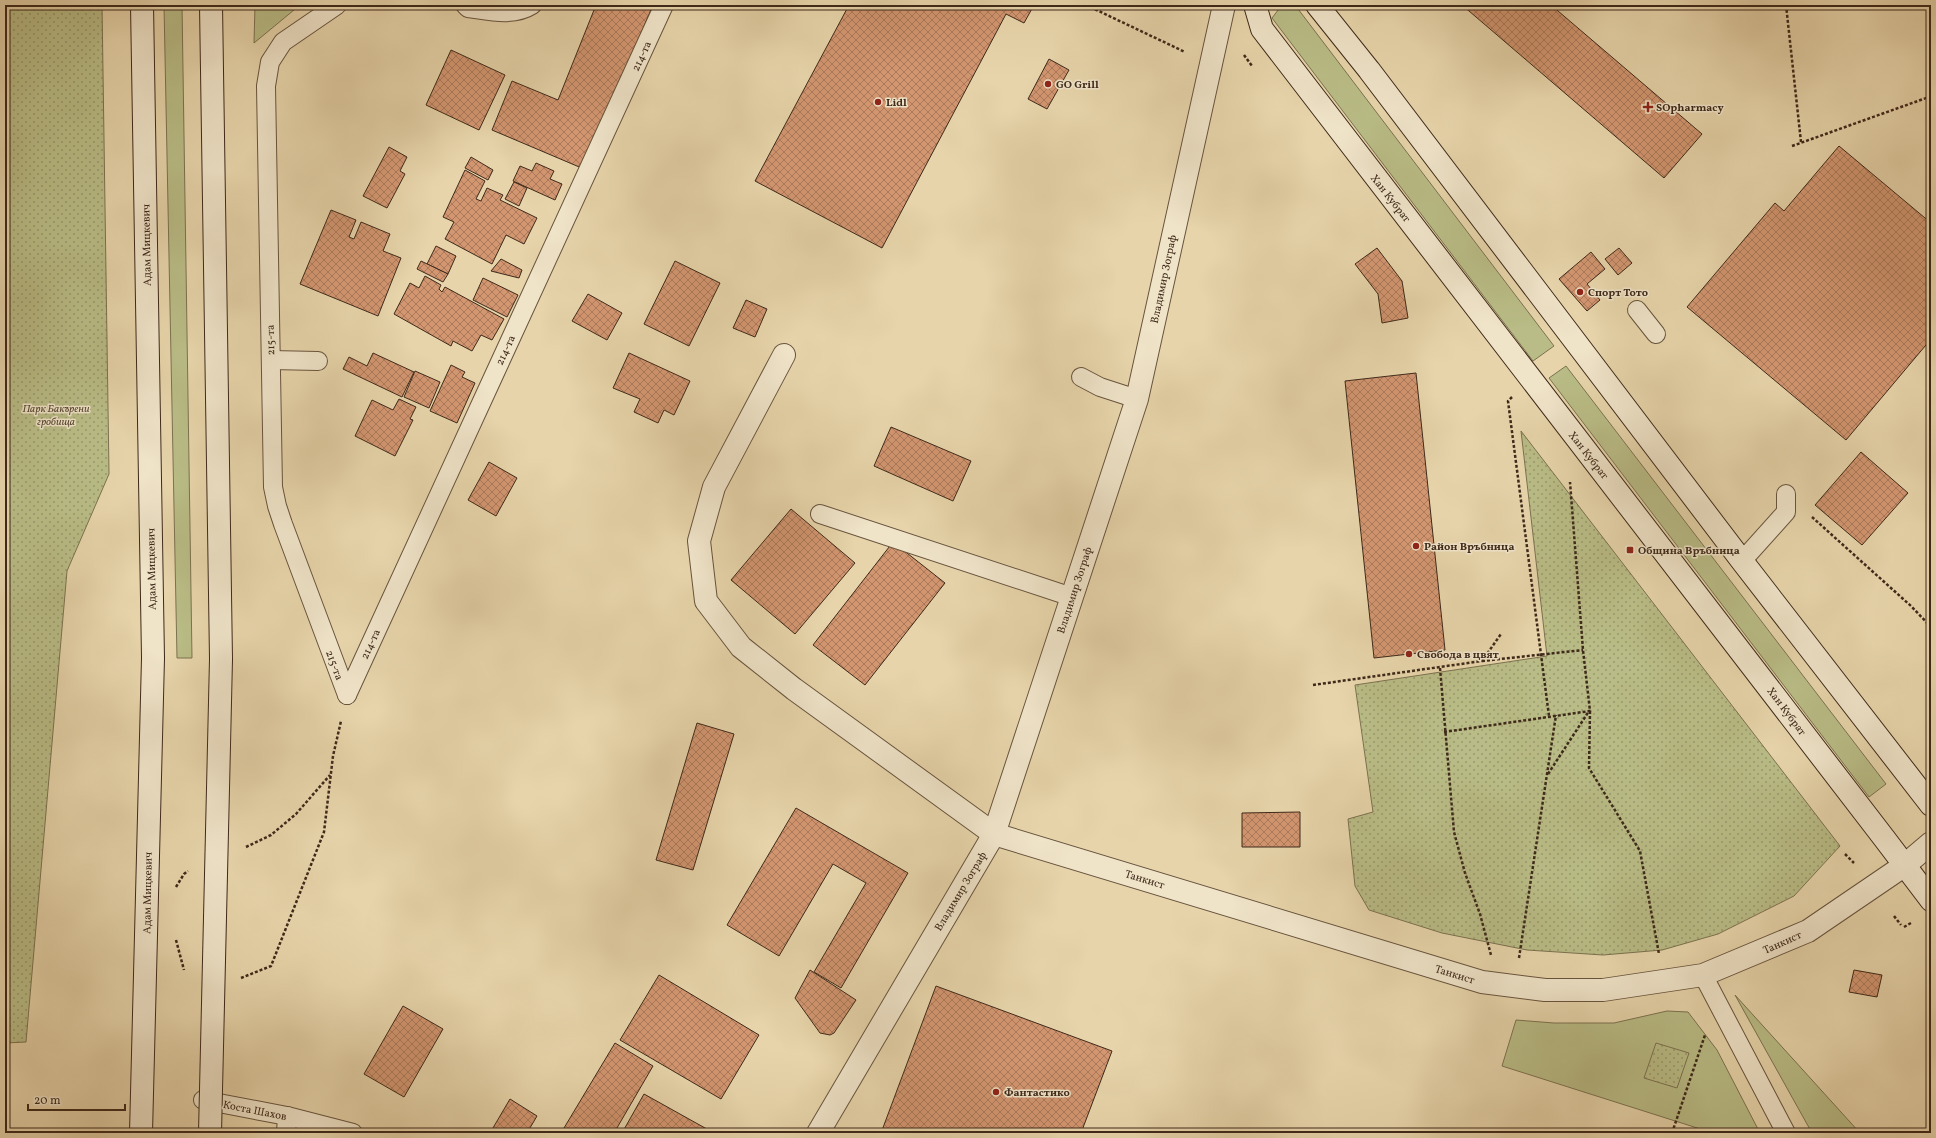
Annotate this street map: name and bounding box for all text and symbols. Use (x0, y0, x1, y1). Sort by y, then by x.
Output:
street label: 214-та (629, 39, 656, 74)
place label: GO Grill (1056, 78, 1099, 93)
marker: GO Grill (1043, 79, 1053, 89)
place label: Lidl (886, 96, 907, 111)
marker: Lidl (873, 97, 883, 107)
place label: SOpharmacy (1656, 101, 1724, 116)
marker: SOpharmacy (1643, 102, 1653, 112)
street label: Хан Кубрат (1366, 172, 1414, 226)
street label: Адам Мицкевич (139, 204, 156, 286)
street label: Владимир Зограф (1148, 233, 1181, 325)
place label: Спорт Тото (1588, 286, 1648, 301)
marker: Спорт Тото (1575, 287, 1585, 297)
street label: 215-та (264, 324, 279, 356)
street label: 214-та (493, 333, 520, 368)
park label: Парк Бакърени гробища (22, 402, 90, 430)
street label: Хан Кубрат (1564, 429, 1612, 483)
street label: Адам Мицкевич (144, 528, 161, 610)
place label: Район Връбница (1424, 540, 1514, 555)
marker: Район Връбница (1411, 541, 1421, 551)
place label: Община Връбница (1638, 544, 1740, 559)
street label: Владимир Зограф (1054, 545, 1097, 636)
marker: Община Връбница (1625, 545, 1635, 555)
street label: 214-та (358, 627, 385, 662)
street label: 215-та (321, 648, 346, 683)
place label: Свобода в цвят (1417, 648, 1499, 663)
marker: Свобода в цвят (1404, 649, 1414, 659)
street label: Хан Кубрат (1763, 685, 1809, 740)
street label: Владимир Зограф (932, 849, 991, 934)
street label: Адам Мицкевич (140, 852, 157, 934)
street label: Танкист (1123, 867, 1167, 894)
street label: Танкист (1761, 928, 1805, 959)
street label: Танкист (1433, 962, 1477, 989)
scale bar (28, 1086, 125, 1112)
place label: Фантастико (1004, 1086, 1070, 1101)
marker: Фантастико (991, 1087, 1001, 1097)
text: 20 m (34, 1093, 61, 1109)
street label: Коста Шахов (222, 1098, 288, 1125)

